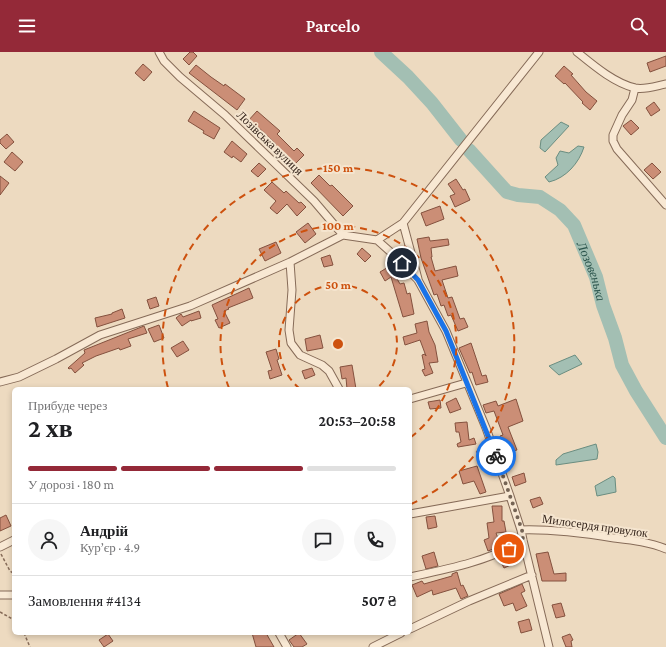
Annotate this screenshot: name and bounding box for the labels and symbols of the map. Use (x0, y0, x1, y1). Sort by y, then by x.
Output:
street label: Лозівська вулиця (234, 108, 306, 178)
text: 150 m (323, 161, 354, 175)
text: 100 m (322, 219, 355, 233)
water label: Лозовенька (574, 238, 609, 303)
pin (385, 246, 419, 280)
text: 50 m (325, 278, 352, 292)
centre of rings (331, 337, 345, 351)
courier (476, 436, 516, 476)
street label: Милосердя провулок (541, 512, 649, 540)
pin (492, 532, 526, 566)

